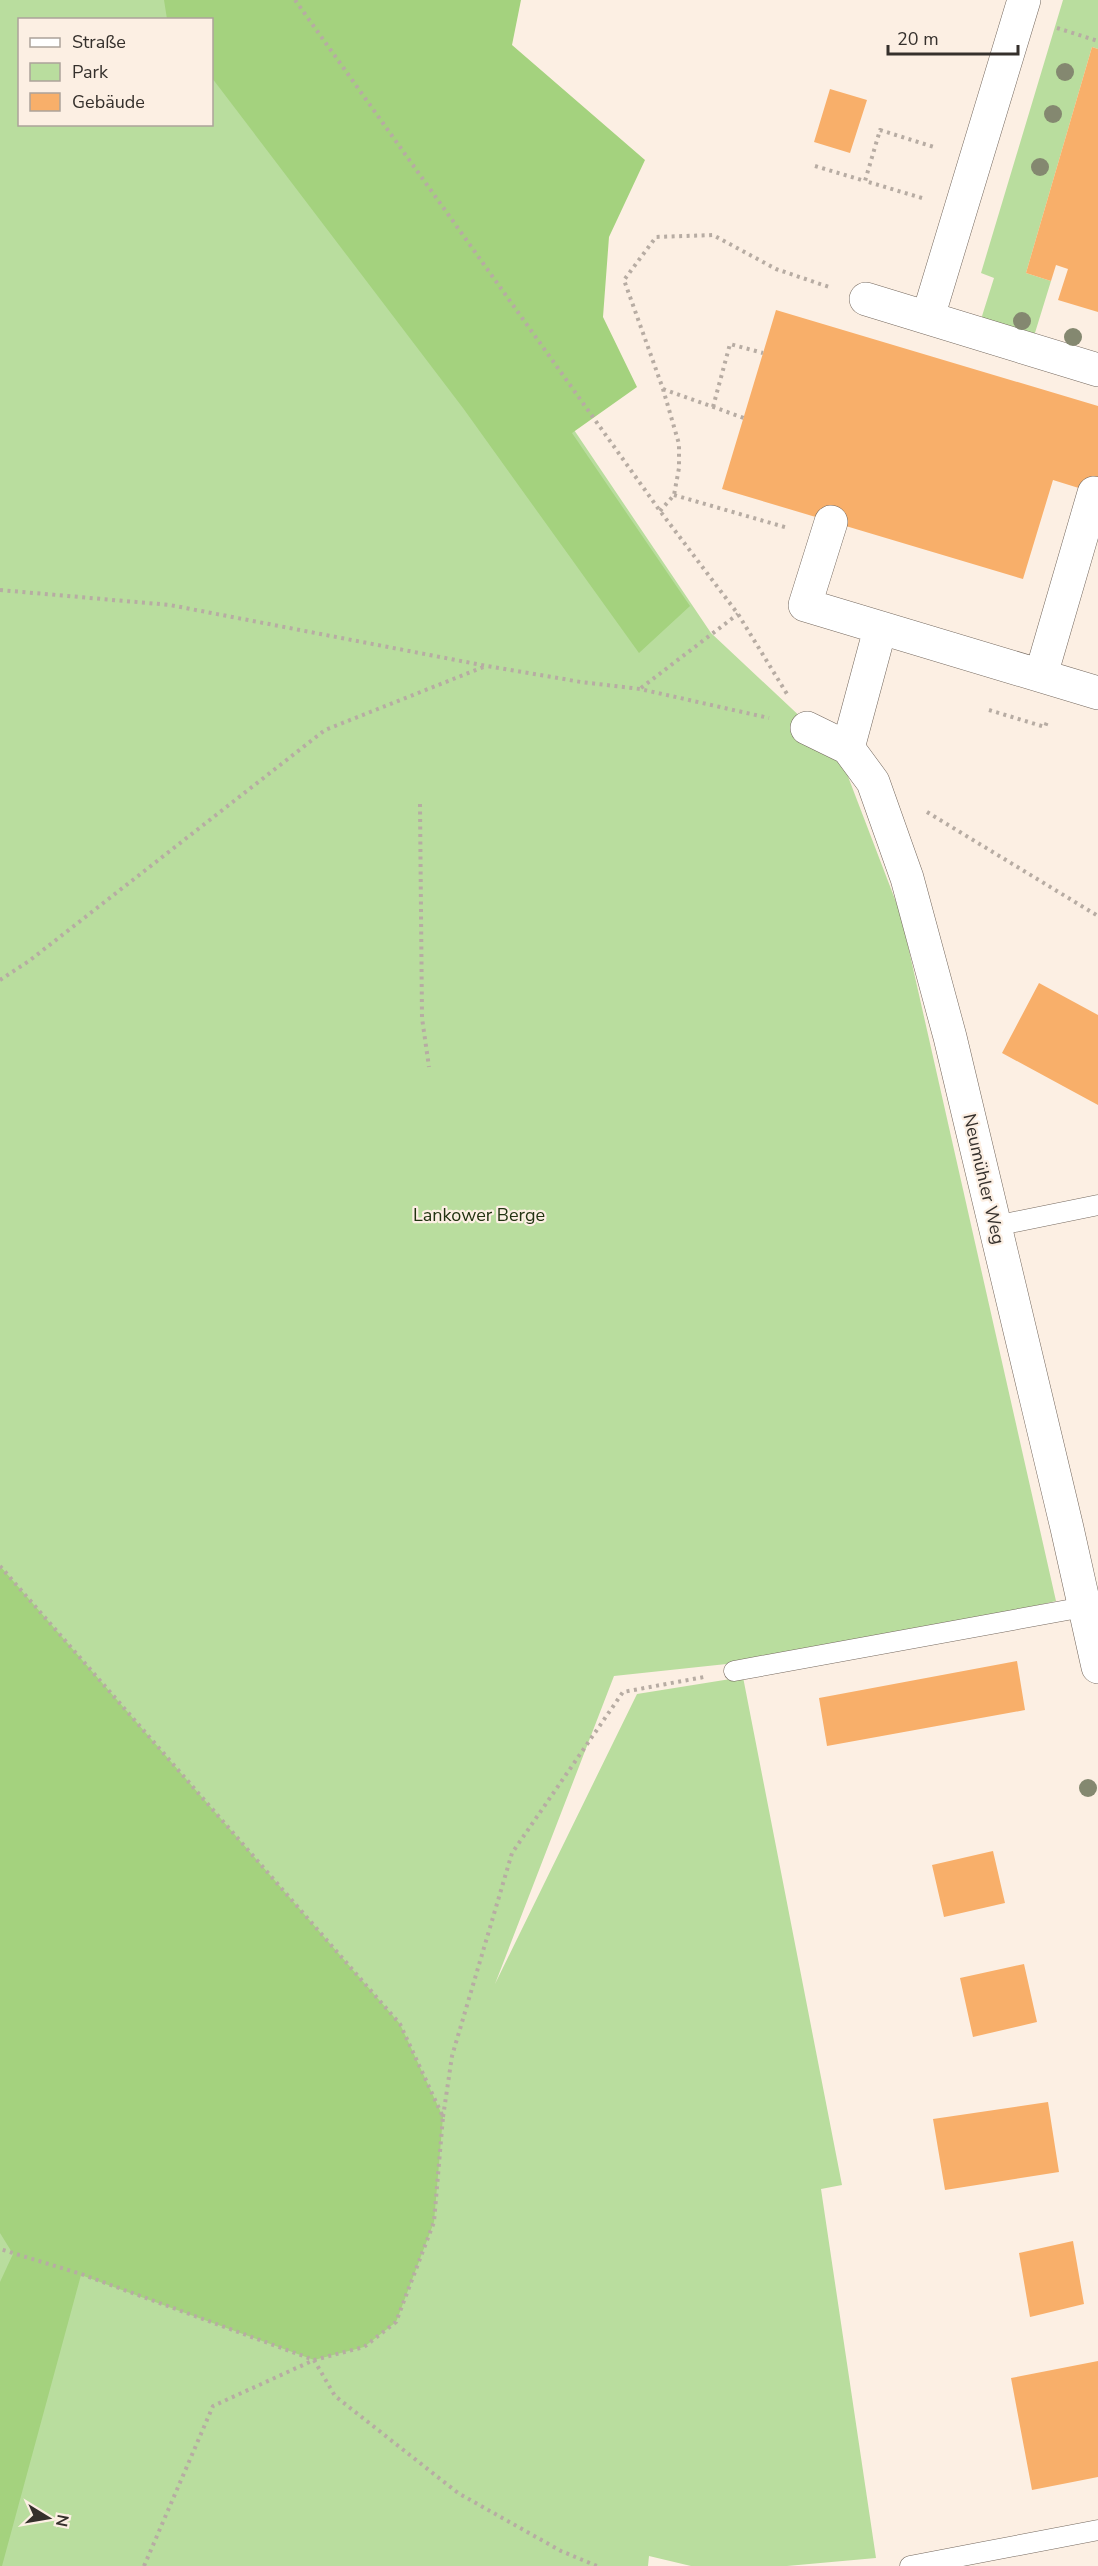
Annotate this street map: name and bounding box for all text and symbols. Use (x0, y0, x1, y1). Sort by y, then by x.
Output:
legend (18, 18, 213, 126)
scale bar (888, 18, 1018, 56)
text: 20 m (897, 27, 939, 51)
text: Straße (72, 30, 126, 54)
text: Park (72, 60, 109, 84)
text: Gebäude (72, 90, 145, 114)
street label: Neumühler Weg (957, 1111, 1011, 1247)
park label: Lankower Berge (413, 1203, 545, 1227)
north arrow (18, 2488, 78, 2548)
text: N (50, 2513, 74, 2529)

